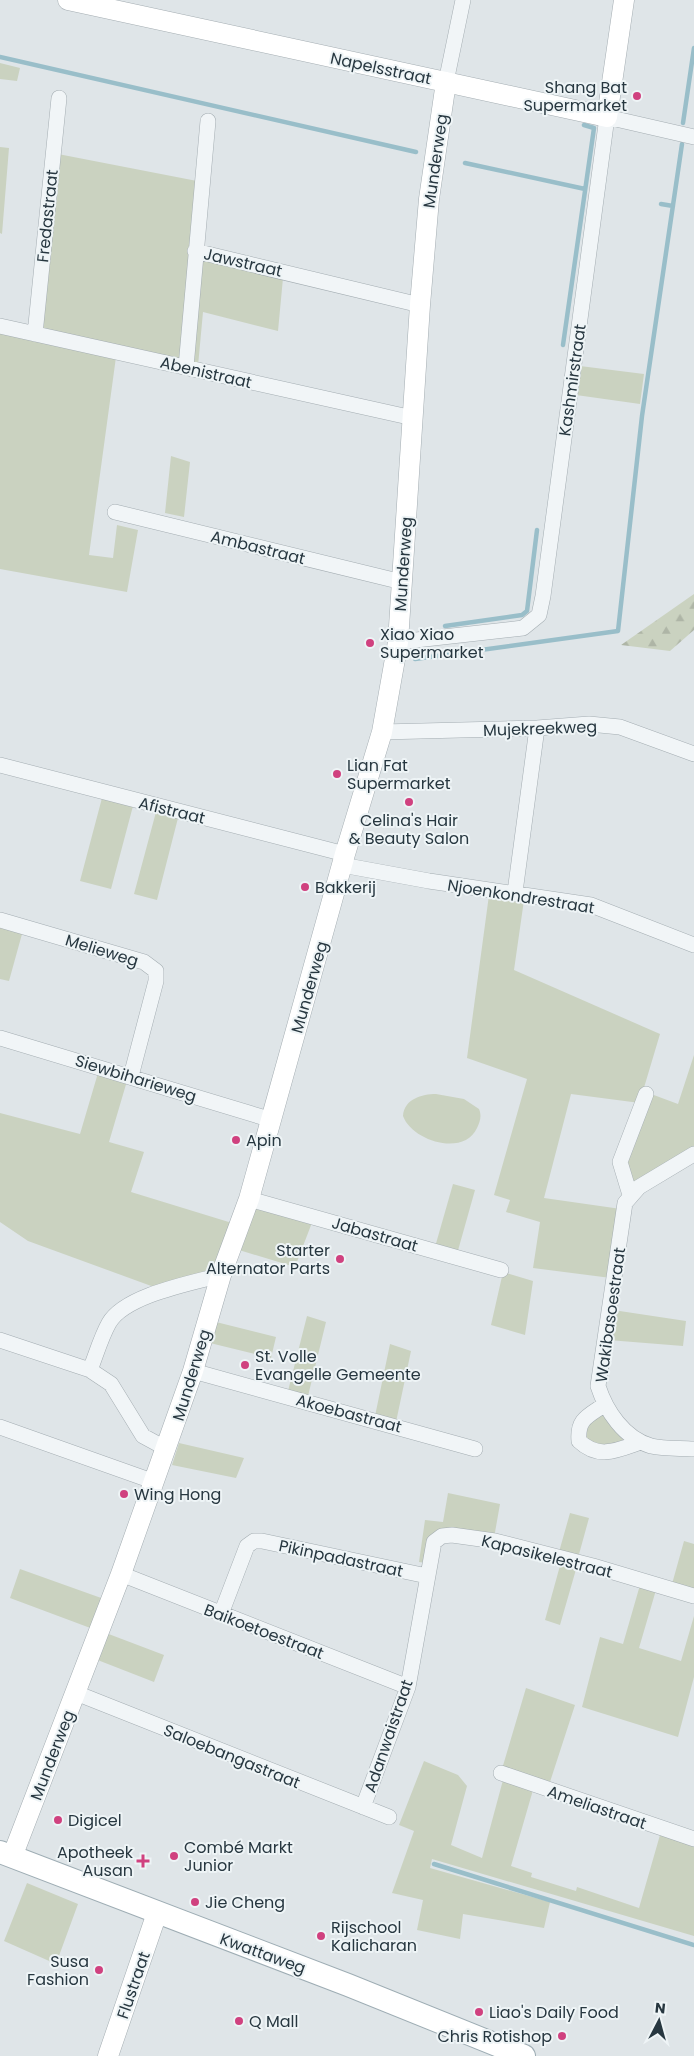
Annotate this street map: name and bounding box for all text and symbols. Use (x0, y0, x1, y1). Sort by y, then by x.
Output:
street label: Napelsstraat (328, 47, 434, 90)
place label: Shang Bat Supermarket (523, 76, 627, 117)
marker: Shang Bat Supermarket (631, 90, 643, 102)
street label: Munderweg (418, 113, 453, 210)
street label: Fredastraat (31, 168, 64, 264)
street label: Jawstraat (201, 242, 285, 283)
street label: Kashmirstraat (553, 322, 592, 438)
street label: Abenistraat (158, 351, 254, 394)
street label: Munderweg (389, 516, 418, 612)
street label: Ambastraat (208, 525, 308, 570)
place label: Xiao Xiao Supermarket (380, 623, 484, 664)
marker: Xiao Xiao Supermarket (364, 637, 376, 649)
street label: Mujekreekweg (483, 715, 597, 742)
place label: Lian Fat Supermarket (347, 754, 451, 795)
marker: Lian Fat Supermarket (331, 768, 343, 780)
street label: Afistraat (136, 791, 208, 830)
marker: Celina's Hair & Beauty Salon (403, 796, 415, 808)
place label: Celina's Hair & Beauty Salon (349, 809, 469, 850)
street label: Njoenkondrestraat (446, 874, 596, 920)
place label: Bakkerij (315, 876, 376, 899)
marker: Bakkerij (299, 881, 311, 893)
street label: Melieweg (62, 928, 141, 972)
street label: Munderweg (285, 938, 334, 1036)
street label: Siewbiharieweg (72, 1049, 199, 1108)
place label: Apin (246, 1129, 282, 1152)
marker: Apin (230, 1134, 242, 1146)
street label: Jabastraat (329, 1211, 421, 1258)
place label: Starter Alternator Parts (206, 1239, 330, 1280)
street label: Wakibasoestraat (590, 1246, 631, 1384)
marker: Starter Alternator Parts (334, 1253, 346, 1265)
street label: Munderweg (167, 1326, 216, 1424)
place label: St. Volle Evangelle Gemeente (255, 1345, 421, 1386)
marker: St. Volle Evangelle Gemeente (239, 1359, 251, 1371)
street label: Akoebastraat (294, 1388, 404, 1439)
place label: Wing Hong (134, 1483, 221, 1506)
marker: Wing Hong (118, 1488, 130, 1500)
street label: Kapasikelestraat (479, 1529, 615, 1584)
street label: Pikinpadastraat (277, 1534, 405, 1583)
street label: Baikoetoestraat (201, 1598, 327, 1665)
street label: Adanwaistraat (358, 1676, 419, 1796)
street label: Munderweg (25, 1707, 80, 1804)
street label: Saloebangastraat (160, 1719, 304, 1794)
street label: Ameliastraat (544, 1780, 650, 1835)
place label: Digicel (68, 1809, 122, 1832)
marker: Digicel (52, 1814, 64, 1826)
place label: Combé Markt Junior (184, 1836, 293, 1877)
place label: Apotheek Ausan (57, 1841, 134, 1882)
marker: Combé Markt Junior (168, 1850, 180, 1862)
marker: Apotheek Ausan (137, 1855, 149, 1867)
place label: Jie Cheng (205, 1891, 285, 1914)
marker: Jie Cheng (189, 1896, 201, 1908)
place label: Rijschool Kalicharan (331, 1916, 417, 1957)
street label: Kwattaweg (217, 1927, 309, 1980)
marker: Rijschool Kalicharan (315, 1930, 327, 1942)
street label: Flustraat (111, 1948, 156, 2022)
place label: Susa Fashion (27, 1950, 89, 1991)
marker: Susa Fashion (93, 1964, 105, 1976)
north arrow (634, 1996, 684, 2046)
text: N (654, 1998, 667, 2019)
place label: Liao's Daily Food (489, 2001, 619, 2024)
marker: Liao's Daily Food (473, 2006, 485, 2018)
place label: Q Mall (249, 2010, 298, 2033)
marker: Q Mall (233, 2015, 245, 2027)
place label: Chris Rotishop (438, 2025, 552, 2048)
marker: Chris Rotishop (556, 2030, 568, 2042)

